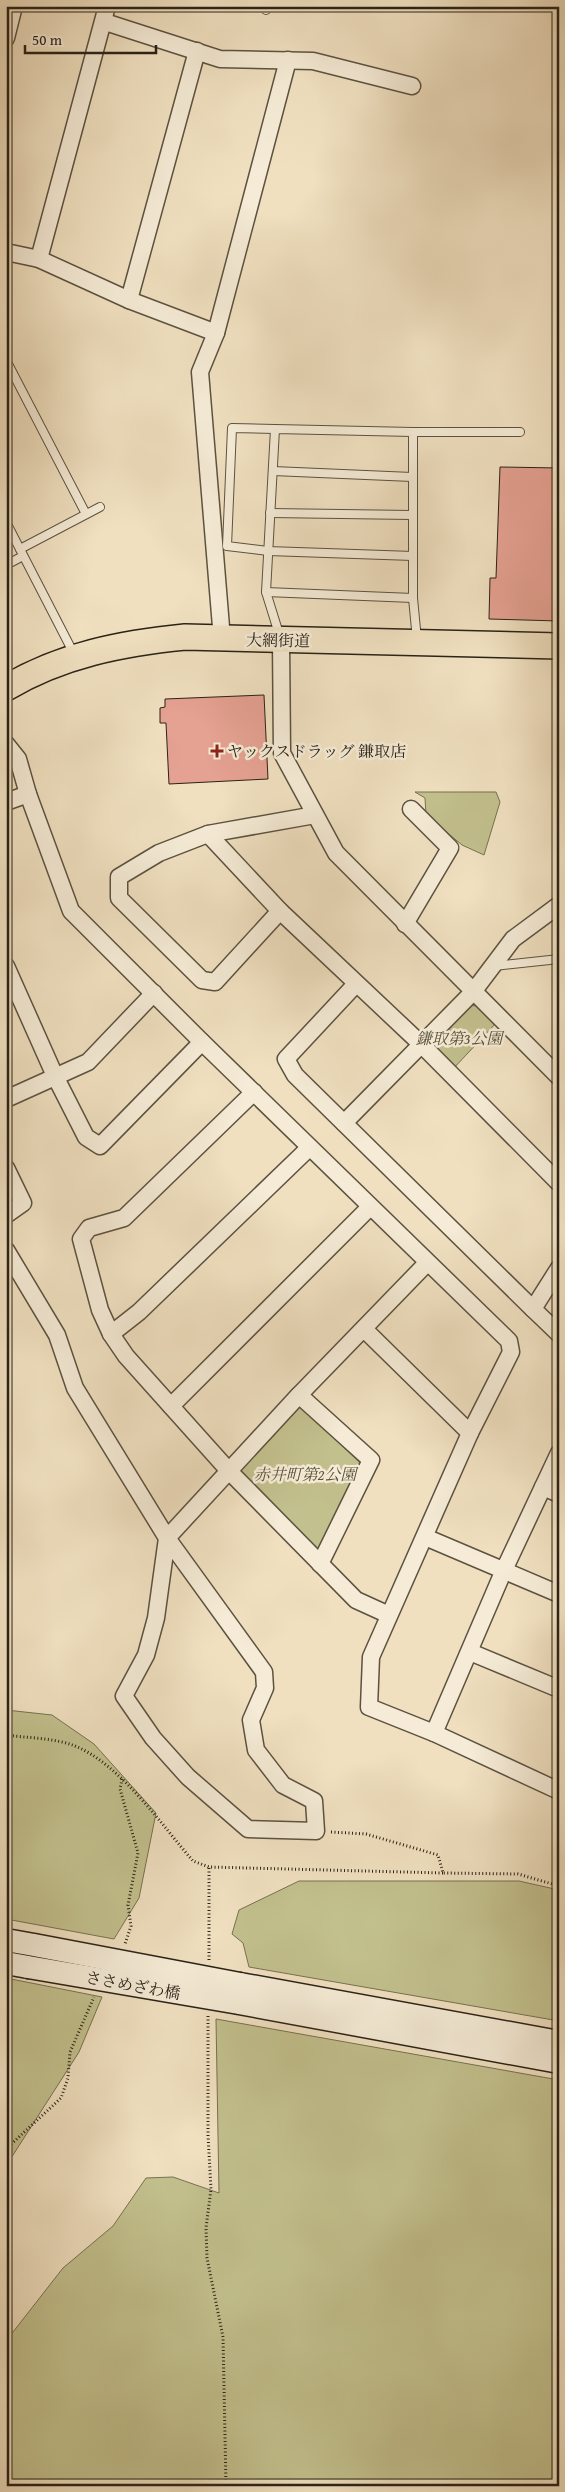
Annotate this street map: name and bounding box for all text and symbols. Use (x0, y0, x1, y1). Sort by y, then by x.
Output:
scale bar (25, 22, 156, 54)
text: 50 m (32, 29, 63, 50)
street label: 大網街道 (246, 627, 310, 653)
place label: ヤックスドラッグ 鎌取店 (227, 739, 406, 763)
marker: ヤックスドラッグ 鎌取店 (211, 745, 223, 757)
park label: 鎌取第3公園 (416, 1026, 505, 1050)
park label: 赤井町第2公園 (254, 1462, 359, 1486)
street label: ささめざわ橋 (84, 1965, 182, 2005)

